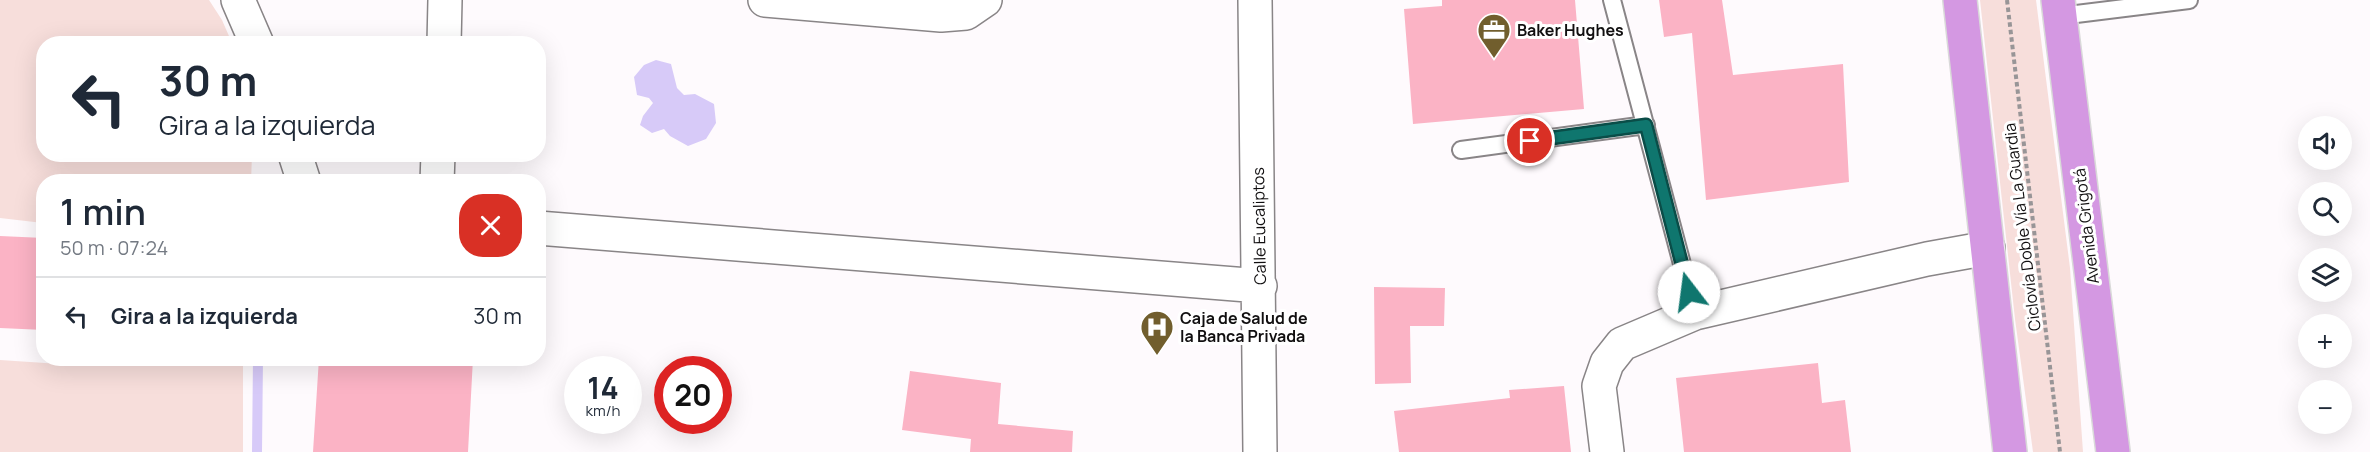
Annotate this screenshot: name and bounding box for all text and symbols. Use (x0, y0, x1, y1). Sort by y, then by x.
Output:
office icon: Baker Hughes (1476, 12, 1512, 59)
place label: Baker Hughes (1517, 19, 1624, 41)
text: 30 m (159, 51, 257, 109)
icon: left (60, 60, 138, 138)
text: Gira a la izquierda (159, 106, 375, 143)
pin (1504, 115, 1555, 166)
map controls (2298, 116, 2352, 434)
button: sound (2298, 116, 2352, 170)
street label: Ciclovía Doble Vía La Guardia (1998, 122, 2046, 332)
icon: arrive (1513, 124, 1546, 157)
street label: Calle Eucaliptos (1247, 167, 1271, 285)
street label: Avenida Grigotá (2068, 167, 2104, 285)
button: search (2298, 182, 2352, 236)
text: 1 min (60, 187, 146, 236)
button: close (459, 194, 522, 257)
text: 50 m · 07:24 (60, 234, 168, 261)
button: layers (2298, 248, 2352, 302)
position arrow (1657, 260, 1721, 324)
icon: left (60, 300, 93, 333)
text: Gira a la izquierda (111, 301, 298, 331)
text: 30 m (473, 301, 522, 331)
place label: Caja de Salud de la Banca Privada (1180, 307, 1308, 347)
hospital icon: Caja de Salud de la Banca Privada (1139, 309, 1175, 356)
button: + (2298, 314, 2352, 368)
speed limit sign: 20 (654, 356, 732, 434)
text: 14 (587, 367, 619, 408)
button: − (2298, 380, 2352, 434)
text: km/h (586, 400, 620, 421)

